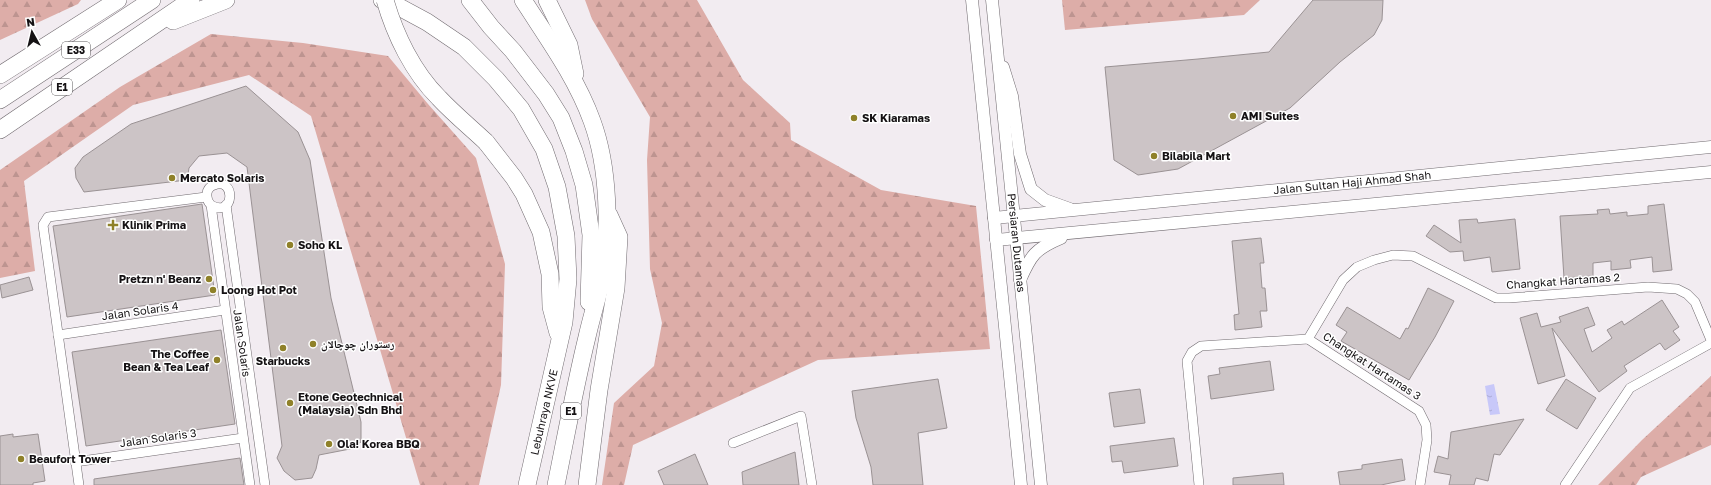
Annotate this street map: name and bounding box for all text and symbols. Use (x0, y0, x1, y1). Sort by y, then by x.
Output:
north arrow (12, 12, 52, 52)
text: N (25, 15, 36, 29)
road number: E33 (62, 42, 90, 58)
road number: E1 (52, 79, 72, 95)
place label: AMI Suites (1241, 109, 1299, 122)
place label: SK Kiaramas (862, 111, 930, 124)
marker: AMI Suites (1228, 111, 1238, 121)
marker: SK Kiaramas (849, 113, 859, 123)
place label: Bilabila Mart (1162, 149, 1231, 162)
marker: Bilabila Mart (1149, 151, 1159, 161)
street label: Jalan Sultan Haji Ahmad Shah (1273, 168, 1432, 196)
place label: Mercato Solaris (180, 171, 264, 184)
marker: Mercato Solaris (167, 173, 177, 183)
street label: Persiaran Dutamas (1006, 193, 1029, 293)
place label: Klinik Prima (122, 218, 186, 231)
marker: Klinik Prima (107, 219, 119, 231)
place label: Soho KL (298, 238, 343, 251)
marker: Soho KL (285, 240, 295, 250)
street label: Changkat Hartamas 2 (1506, 270, 1620, 291)
place label: Pretzn n' Beanz (119, 272, 201, 285)
marker: Pretzn n' Beanz (204, 274, 214, 284)
place label: Loong Hot Pot (221, 283, 298, 296)
marker: Loong Hot Pot (208, 285, 218, 295)
street label: Jalan Solaris 4 (101, 299, 179, 322)
street label: Jalan Solaris (231, 308, 254, 378)
street label: Changkat Hartamas 3 (1321, 329, 1424, 402)
place label: رستوران چوچالان (321, 337, 394, 352)
marker: رستوران چوچالان (308, 339, 318, 349)
marker: Starbucks (278, 343, 288, 353)
place label: The Coffee Bean & Tea Leaf (123, 347, 210, 373)
place label: Starbucks (256, 354, 310, 367)
marker: The Coffee Bean & Tea Leaf (212, 355, 222, 365)
street label: Lebuhraya NKVE (527, 367, 560, 456)
place label: Etone Geotechnical (Malaysia) Sdn Bhd (298, 390, 403, 416)
marker: Etone Geotechnical (Malaysia) Sdn Bhd (285, 398, 295, 408)
road number: E1 (561, 403, 581, 419)
street label: Jalan Solaris 3 (119, 426, 197, 449)
place label: Ola! Korea BBQ (337, 437, 420, 450)
marker: Ola! Korea BBQ (324, 439, 334, 449)
place label: Beaufort Tower (29, 452, 112, 465)
marker: Beaufort Tower (16, 454, 26, 464)

